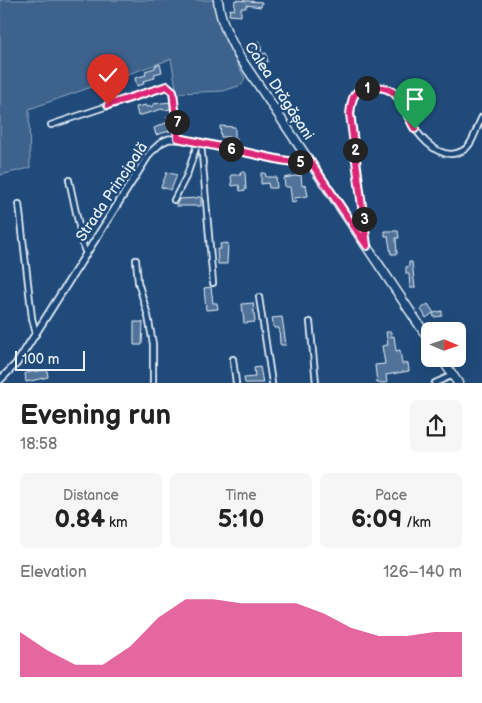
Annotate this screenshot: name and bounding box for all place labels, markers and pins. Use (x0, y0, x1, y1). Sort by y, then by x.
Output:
pin (87, 54, 129, 105)
pin: 1 (354, 76, 380, 100)
pin (394, 78, 436, 129)
pin: 7 (164, 110, 190, 134)
pin: 6 (218, 136, 244, 162)
pin: 2 (342, 138, 368, 162)
pin: 5 (288, 150, 312, 174)
pin: 3 (352, 206, 376, 232)

